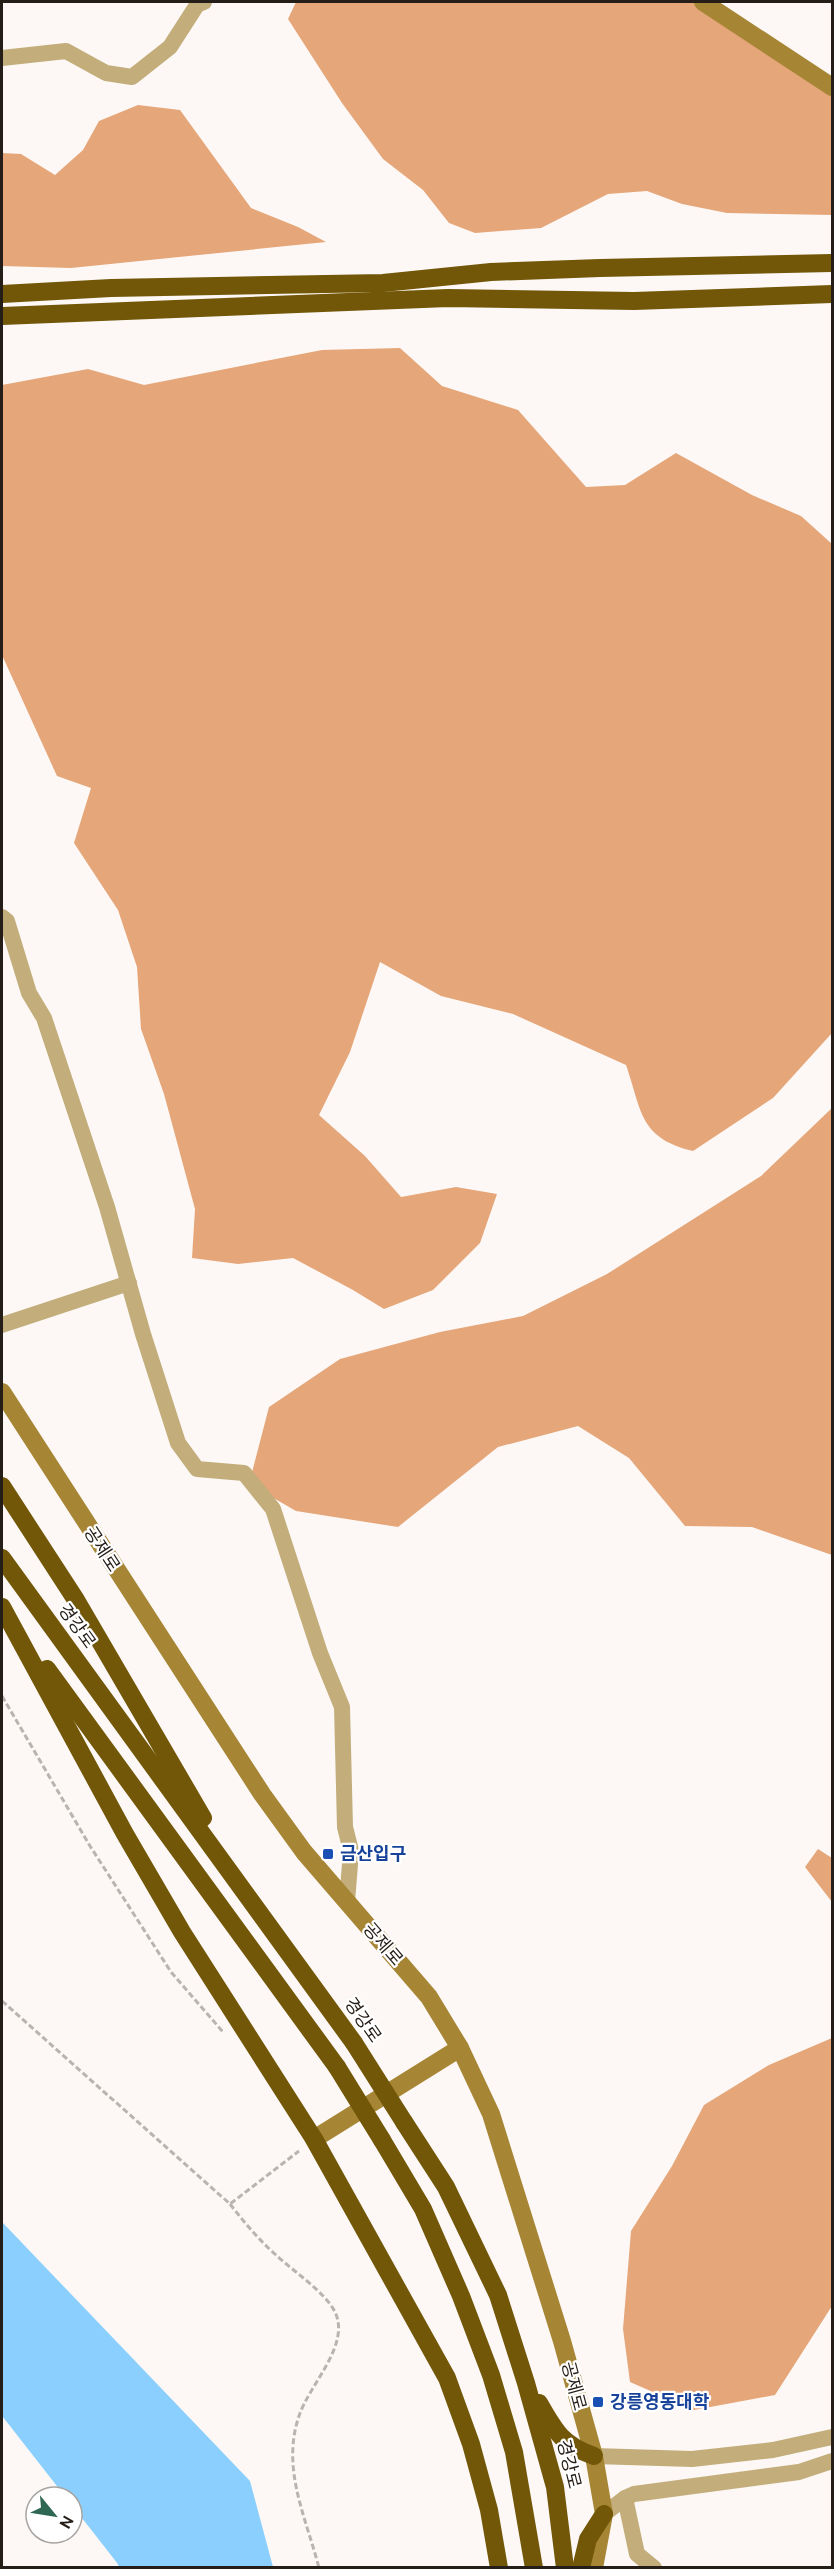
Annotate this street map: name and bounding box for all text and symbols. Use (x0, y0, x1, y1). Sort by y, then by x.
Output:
street label: 공제로 (81, 1522, 125, 1575)
street label: 경강로 (55, 1599, 101, 1651)
place label: 금산입구 (340, 1843, 406, 1863)
marker: 금산입구 (321, 1847, 335, 1861)
street label: 공제로 (360, 1918, 408, 1969)
street label: 경강로 (341, 1993, 386, 2046)
street label: 공제로 (559, 2359, 591, 2412)
place label: 강릉영동대학 (610, 2391, 710, 2411)
marker: 강릉영동대학 (591, 2395, 605, 2409)
street label: 경강로 (554, 2437, 586, 2490)
north arrow (24, 2485, 84, 2545)
text: N (56, 2513, 78, 2532)

